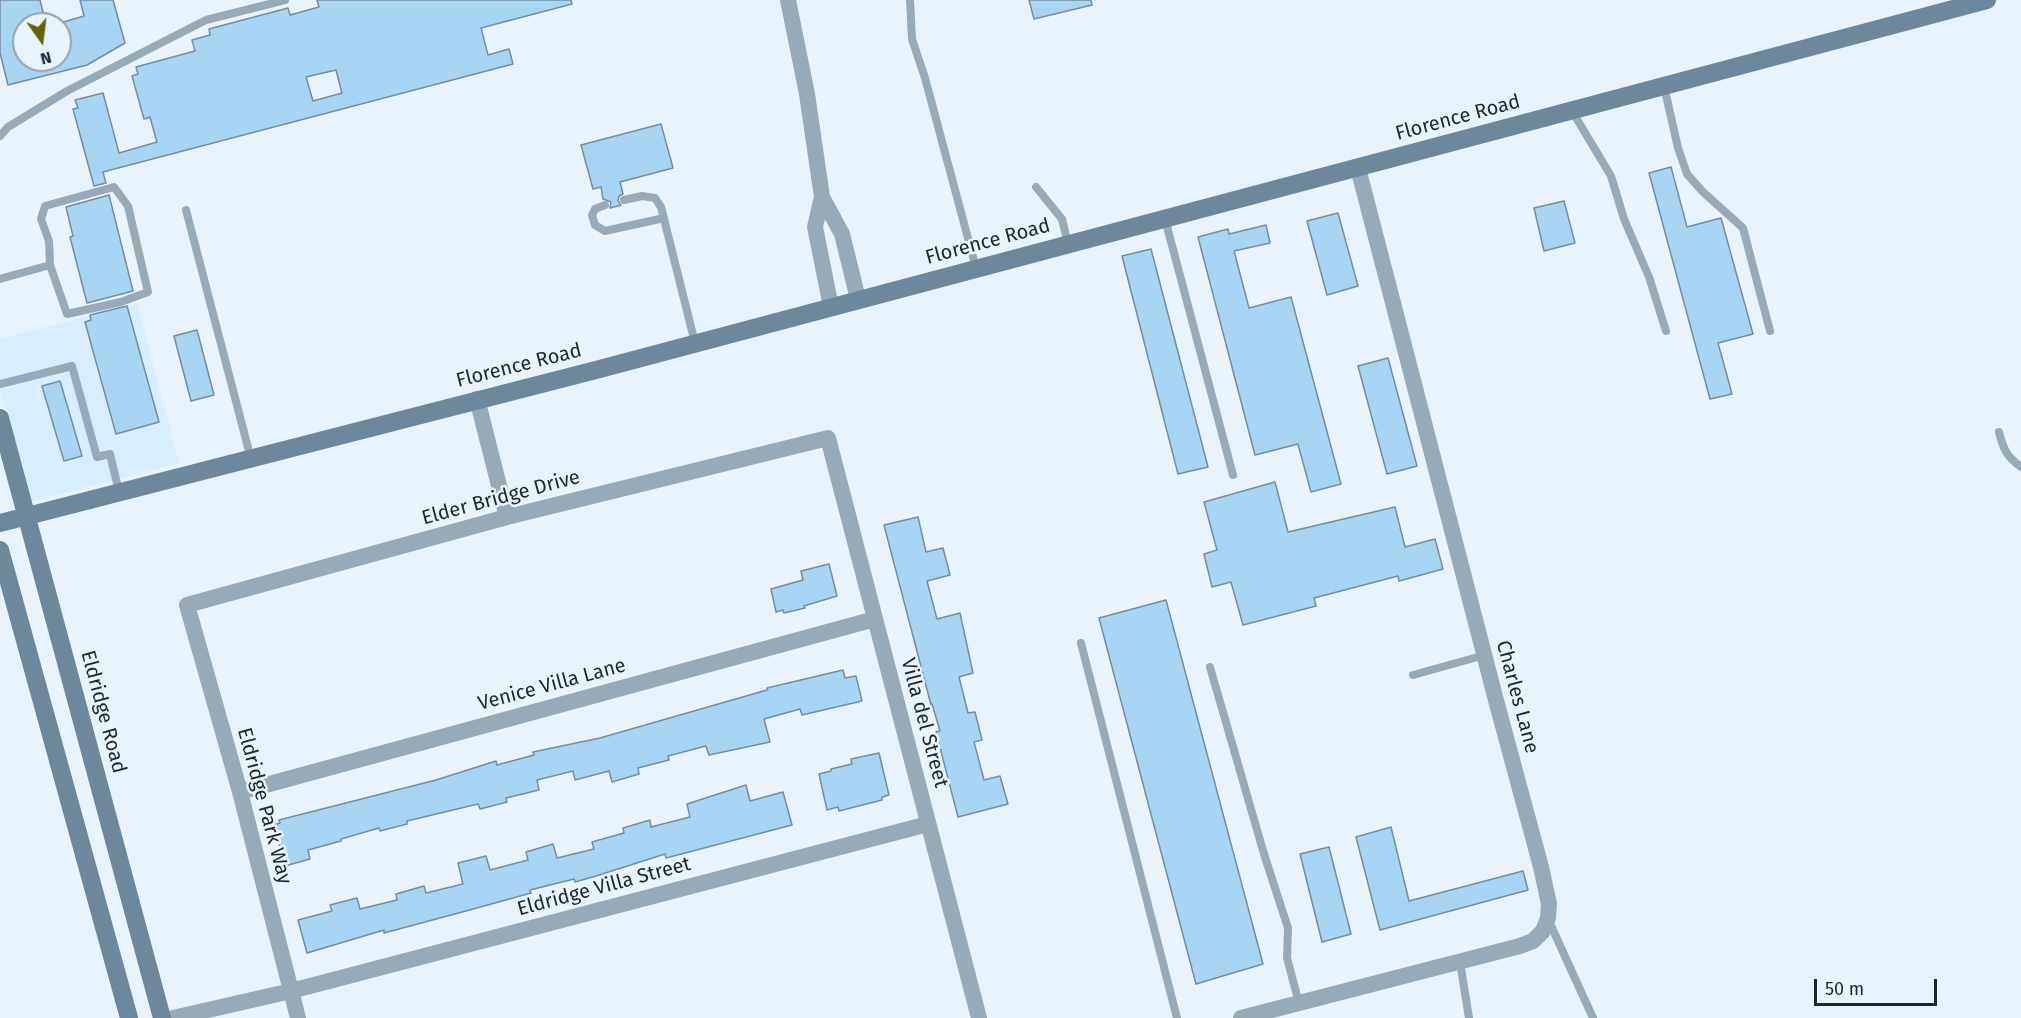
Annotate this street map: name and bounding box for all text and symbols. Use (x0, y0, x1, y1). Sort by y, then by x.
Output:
north arrow (12, 12, 72, 72)
text: N (39, 48, 53, 69)
street label: Florence Road (1393, 90, 1523, 146)
street label: Florence Road (923, 214, 1053, 270)
street label: Florence Road (454, 339, 584, 393)
street label: Elder Bridge Drive (419, 465, 583, 531)
street label: Charles Lane (1490, 638, 1544, 756)
street label: Eldridge Road (75, 648, 131, 776)
street label: Venice Villa Lane (475, 654, 629, 716)
street label: Villa del Street (895, 656, 953, 790)
street label: Eldridge Park Way (232, 725, 296, 887)
street label: Eldridge Villa Street (515, 852, 693, 922)
scale bar (1817, 967, 1940, 1005)
text: 50 m (1825, 978, 1864, 1000)

